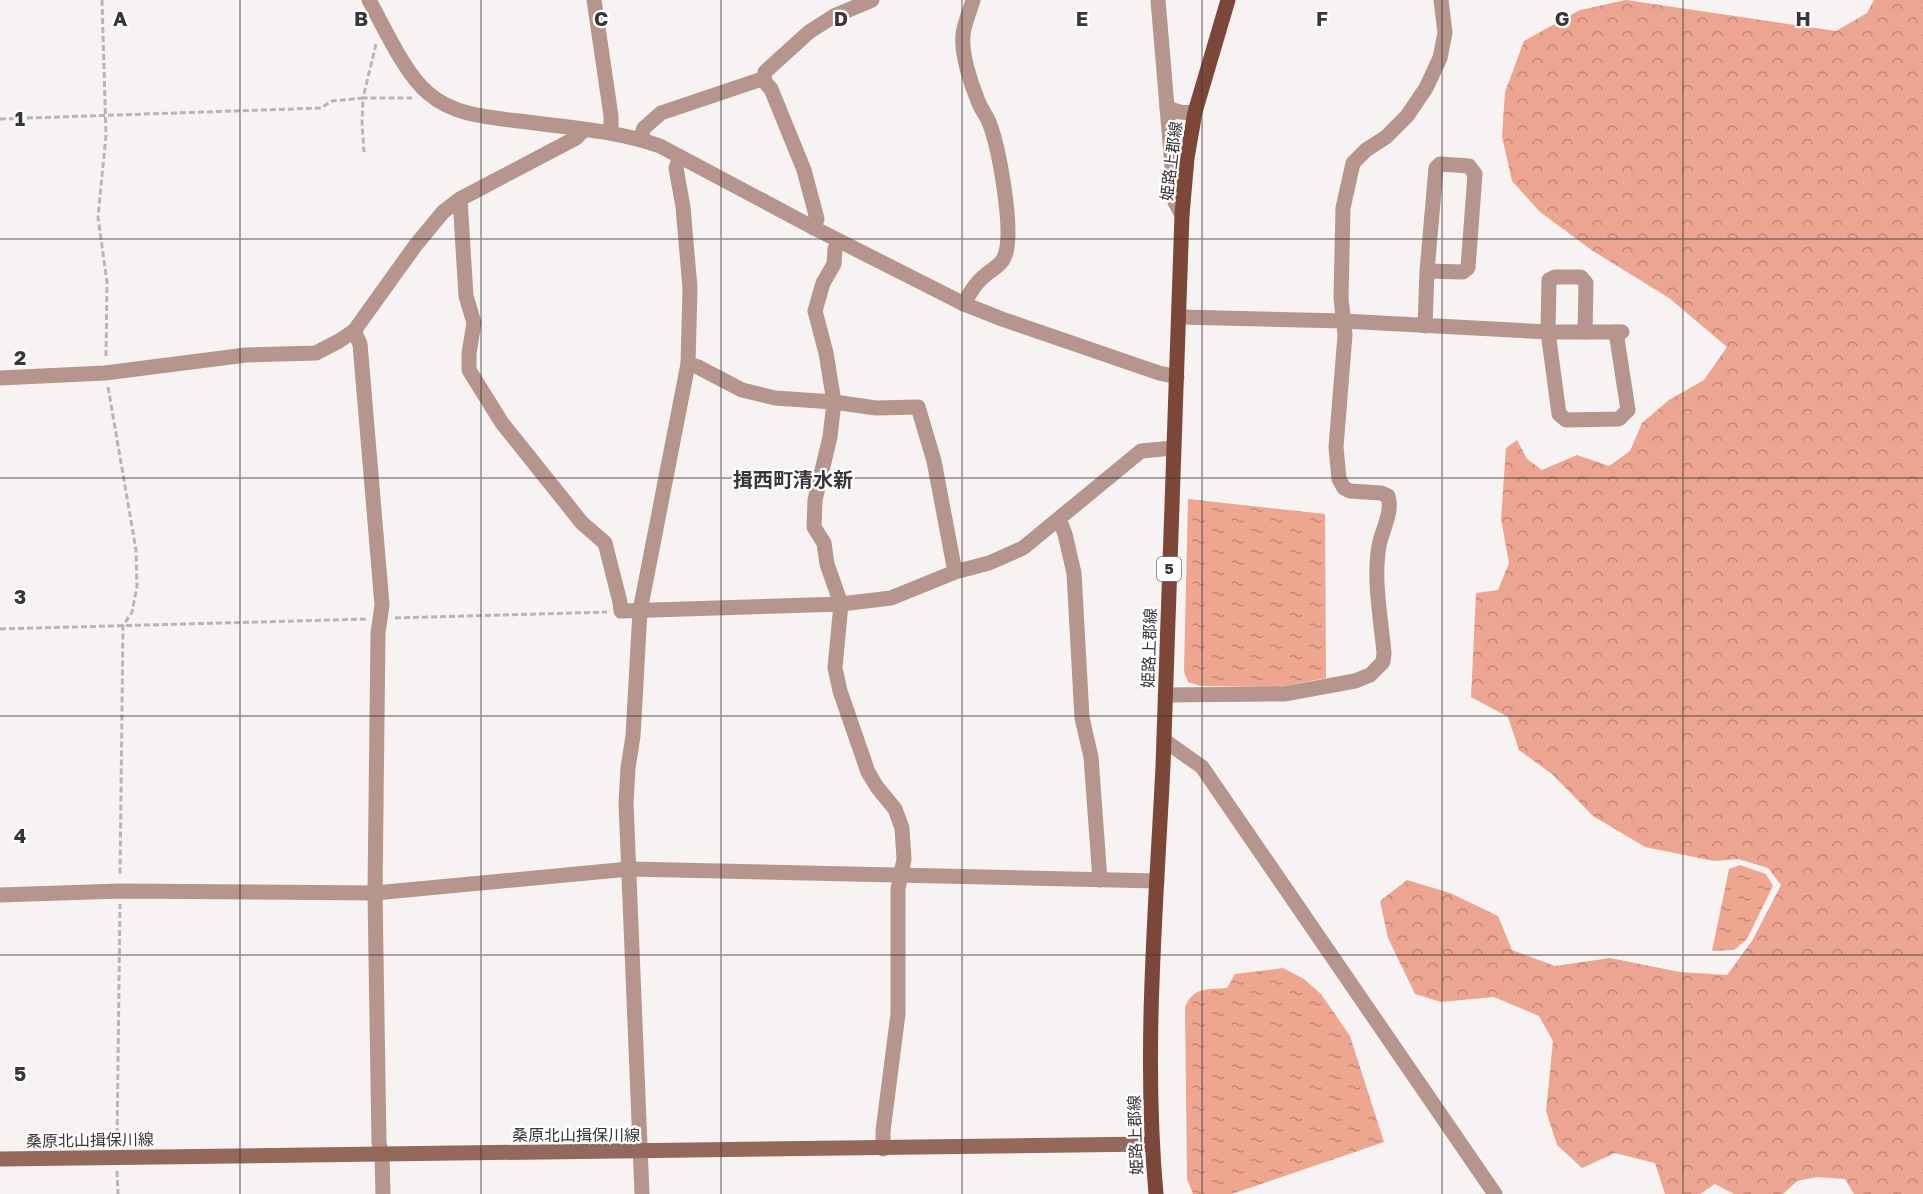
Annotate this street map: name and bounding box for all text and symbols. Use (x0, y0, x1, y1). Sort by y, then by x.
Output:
text: A (113, 6, 127, 30)
text: B (354, 6, 368, 30)
text: C (594, 6, 608, 30)
text: D (834, 6, 848, 30)
text: E (1076, 6, 1088, 30)
text: F (1316, 6, 1328, 30)
text: G (1555, 6, 1569, 30)
text: H (1795, 6, 1811, 30)
text: 1 (15, 106, 25, 130)
street label: 姫路上郡線 (1156, 120, 1186, 202)
text: 2 (14, 345, 26, 369)
district label: 揖西町清水新 (733, 467, 853, 491)
road number: 5 (1157, 557, 1181, 581)
text: 3 (14, 584, 26, 608)
street label: 姫路上郡線 (1138, 608, 1160, 688)
text: 4 (14, 823, 26, 847)
text: 5 (14, 1061, 26, 1085)
street label: 姫路上郡線 (1124, 1095, 1146, 1175)
street label: 桑原北山揖保川線 (512, 1125, 640, 1145)
street label: 桑原北山揖保川線 (26, 1129, 154, 1151)

